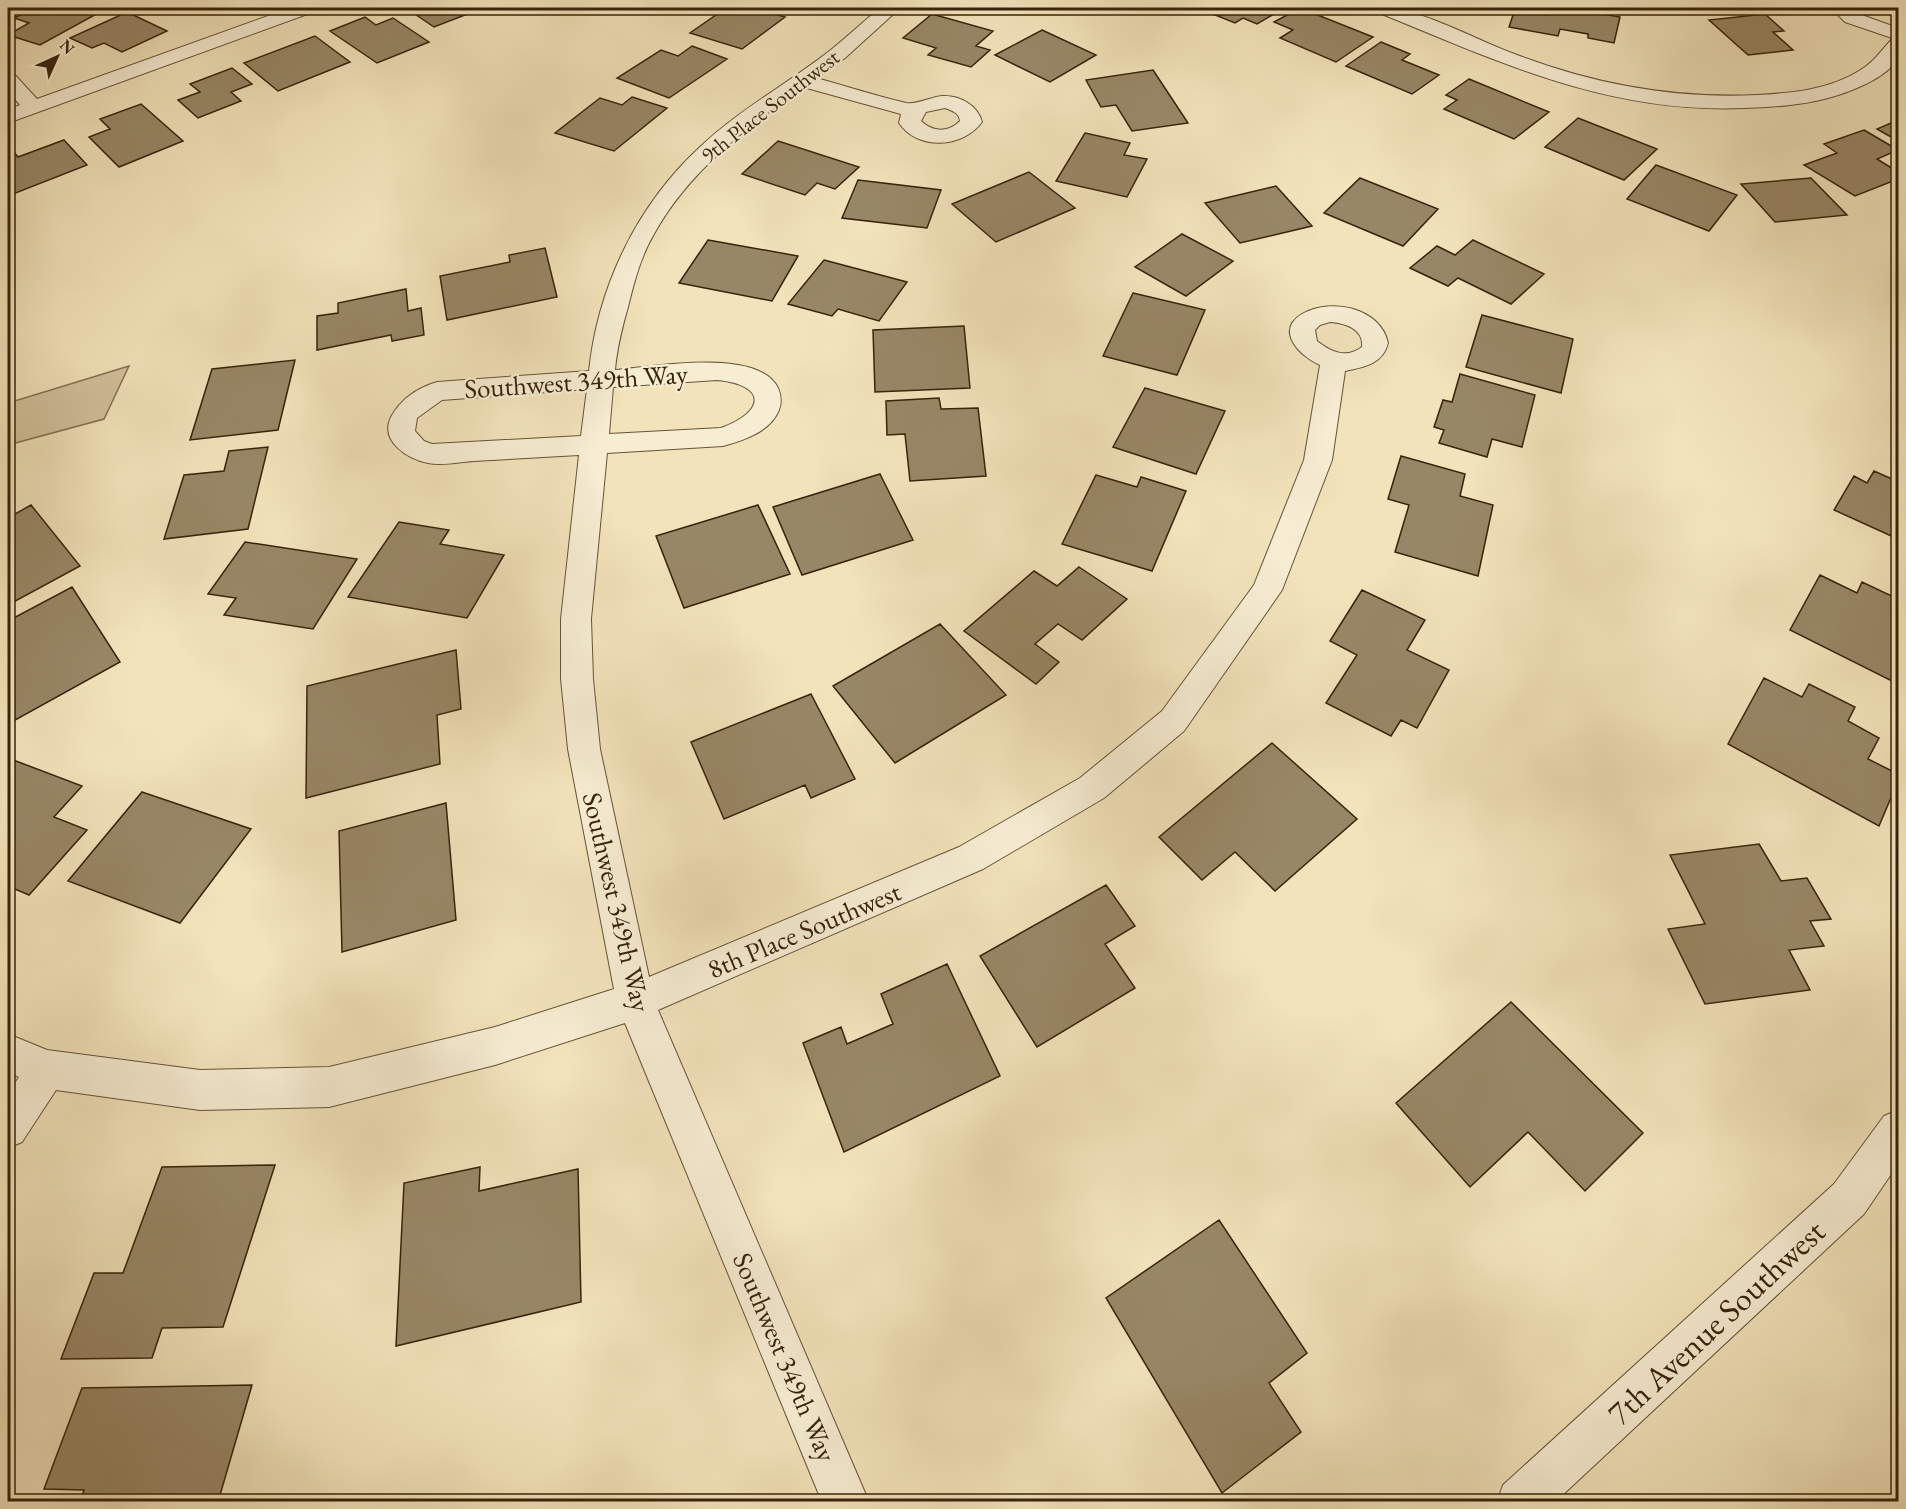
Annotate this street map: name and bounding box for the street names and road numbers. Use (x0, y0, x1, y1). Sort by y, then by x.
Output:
street label: 9th Place Southwest (695, 43, 845, 169)
street label: Southwest 349th Way (463, 356, 689, 406)
street label: Southwest 349th Way (575, 789, 659, 1015)
street label: 8th Place Southwest (702, 873, 906, 986)
street label: 7th Avenue Southwest (1598, 1210, 1834, 1434)
street label: Southwest 349th Way (725, 1247, 845, 1467)

